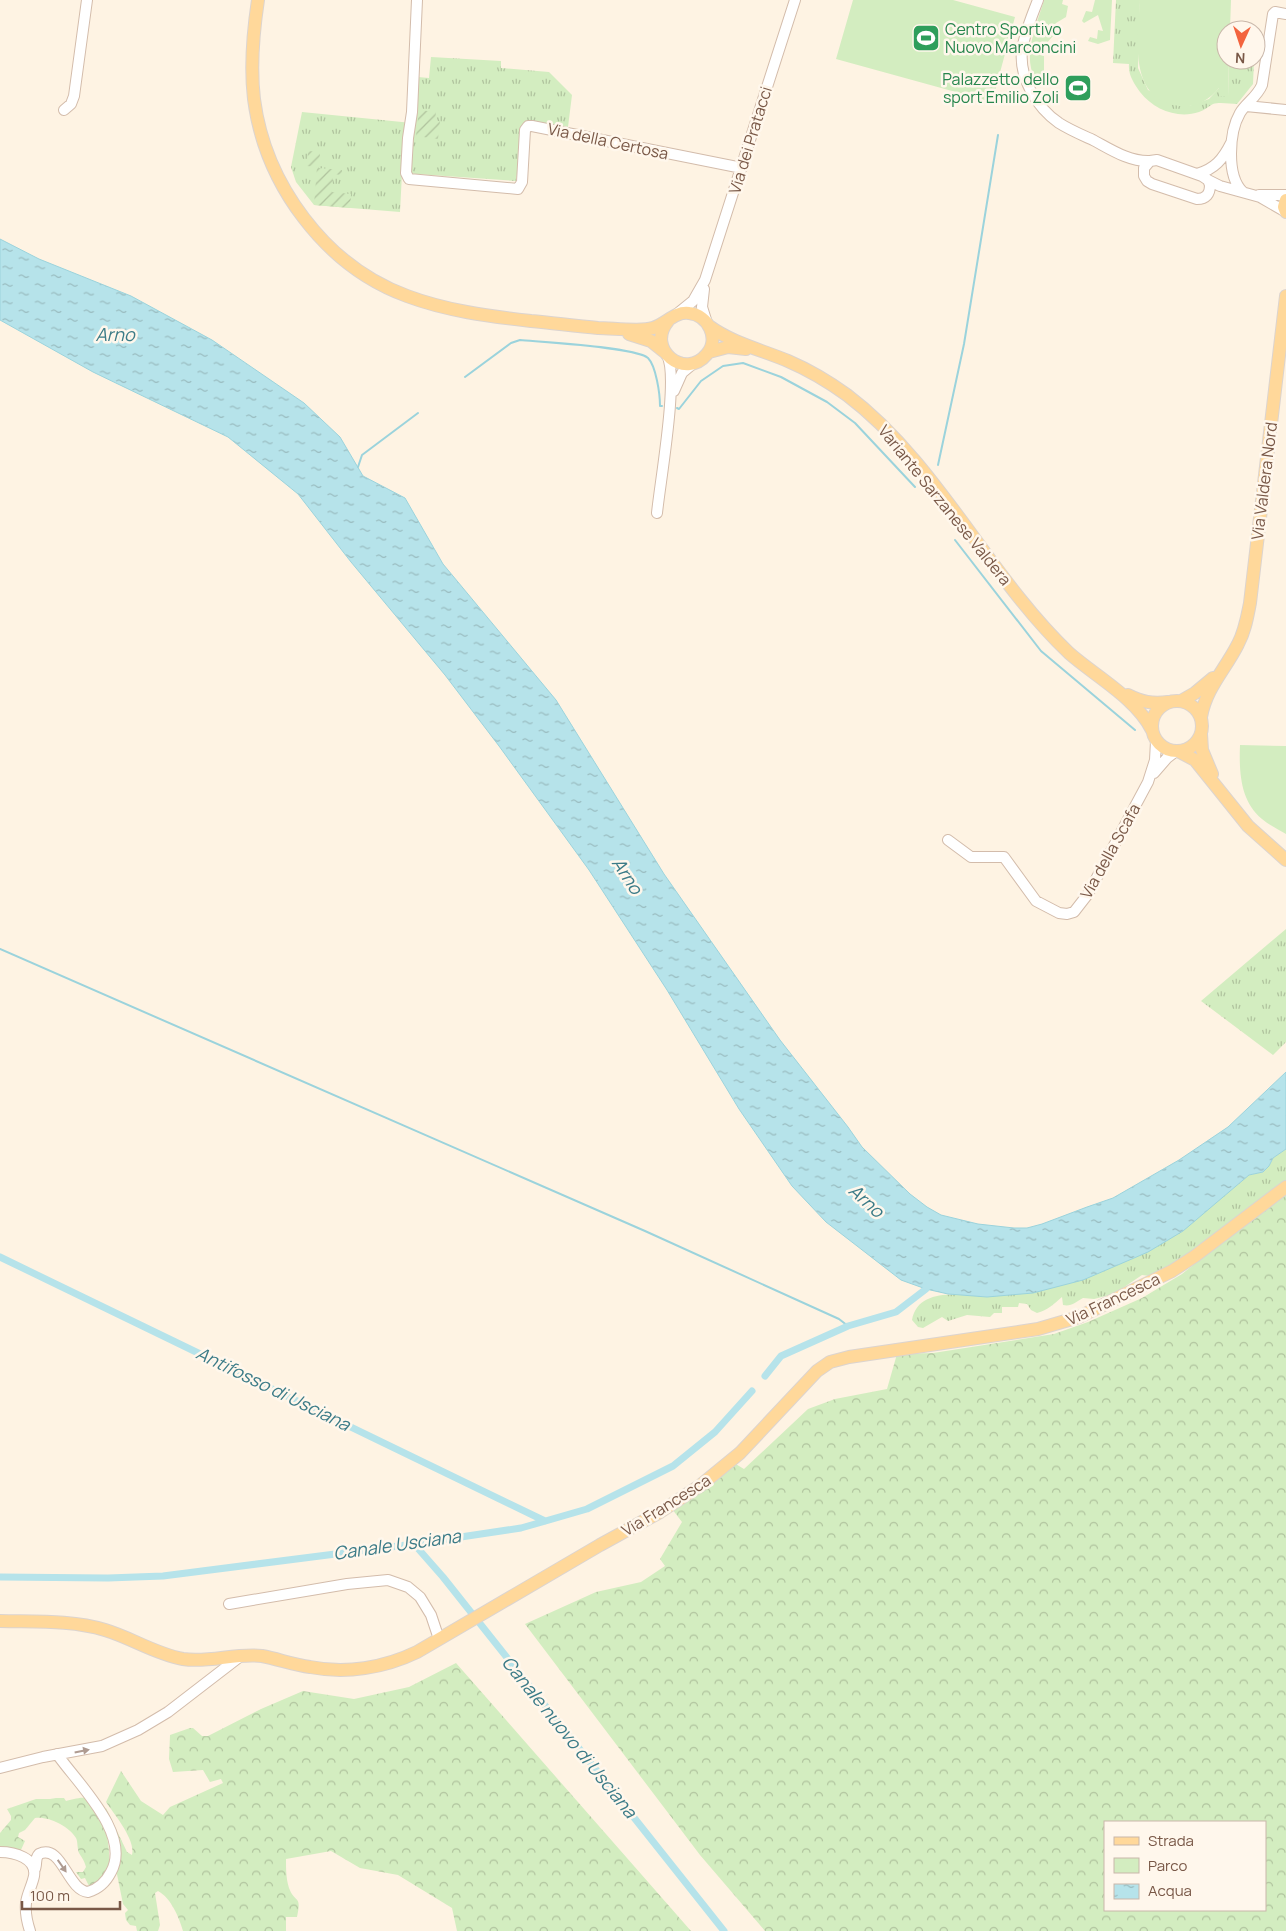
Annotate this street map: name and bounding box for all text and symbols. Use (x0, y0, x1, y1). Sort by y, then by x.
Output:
place label: Centro Sportivo Nuovo Marconcini (945, 18, 1076, 58)
north arrow (1216, 20, 1266, 70)
sports icon: Centro Sportivo Nuovo Marconcini (911, 23, 941, 53)
text: N (1235, 49, 1246, 68)
place label: Palazzetto dello sport Emilio Zoli (942, 68, 1059, 108)
sports icon: Palazzetto dello sport Emilio Zoli (1063, 73, 1093, 103)
street label: Via dei Pratacci (723, 84, 777, 196)
street label: Via della Certosa (546, 117, 670, 165)
water label: Arno (95, 322, 136, 346)
street label: Variante Sarzanese Valdera (873, 420, 1017, 590)
street label: Via Valdera Nord (1246, 421, 1282, 541)
street label: Via della Scafa (1075, 800, 1145, 902)
water label: Arno (607, 852, 649, 900)
water label: Arno (844, 1178, 890, 1223)
street label: Via Francesca (1063, 1268, 1163, 1330)
water label: Antifosso di Usciana (193, 1340, 355, 1436)
street label: Via Francesca (617, 1469, 715, 1541)
water label: Canale Usciana (332, 1523, 463, 1565)
water label: Canale nuovo di Usciana (497, 1650, 643, 1823)
one-way arrow (74, 1746, 90, 1754)
legend (1104, 1821, 1266, 1911)
text: Strada (1148, 1830, 1194, 1851)
text: Parco (1148, 1855, 1187, 1876)
one-way arrow (57, 1859, 67, 1872)
scale bar (22, 1878, 120, 1910)
text: Acqua (1148, 1880, 1192, 1901)
text: 100 m (30, 1885, 70, 1906)

